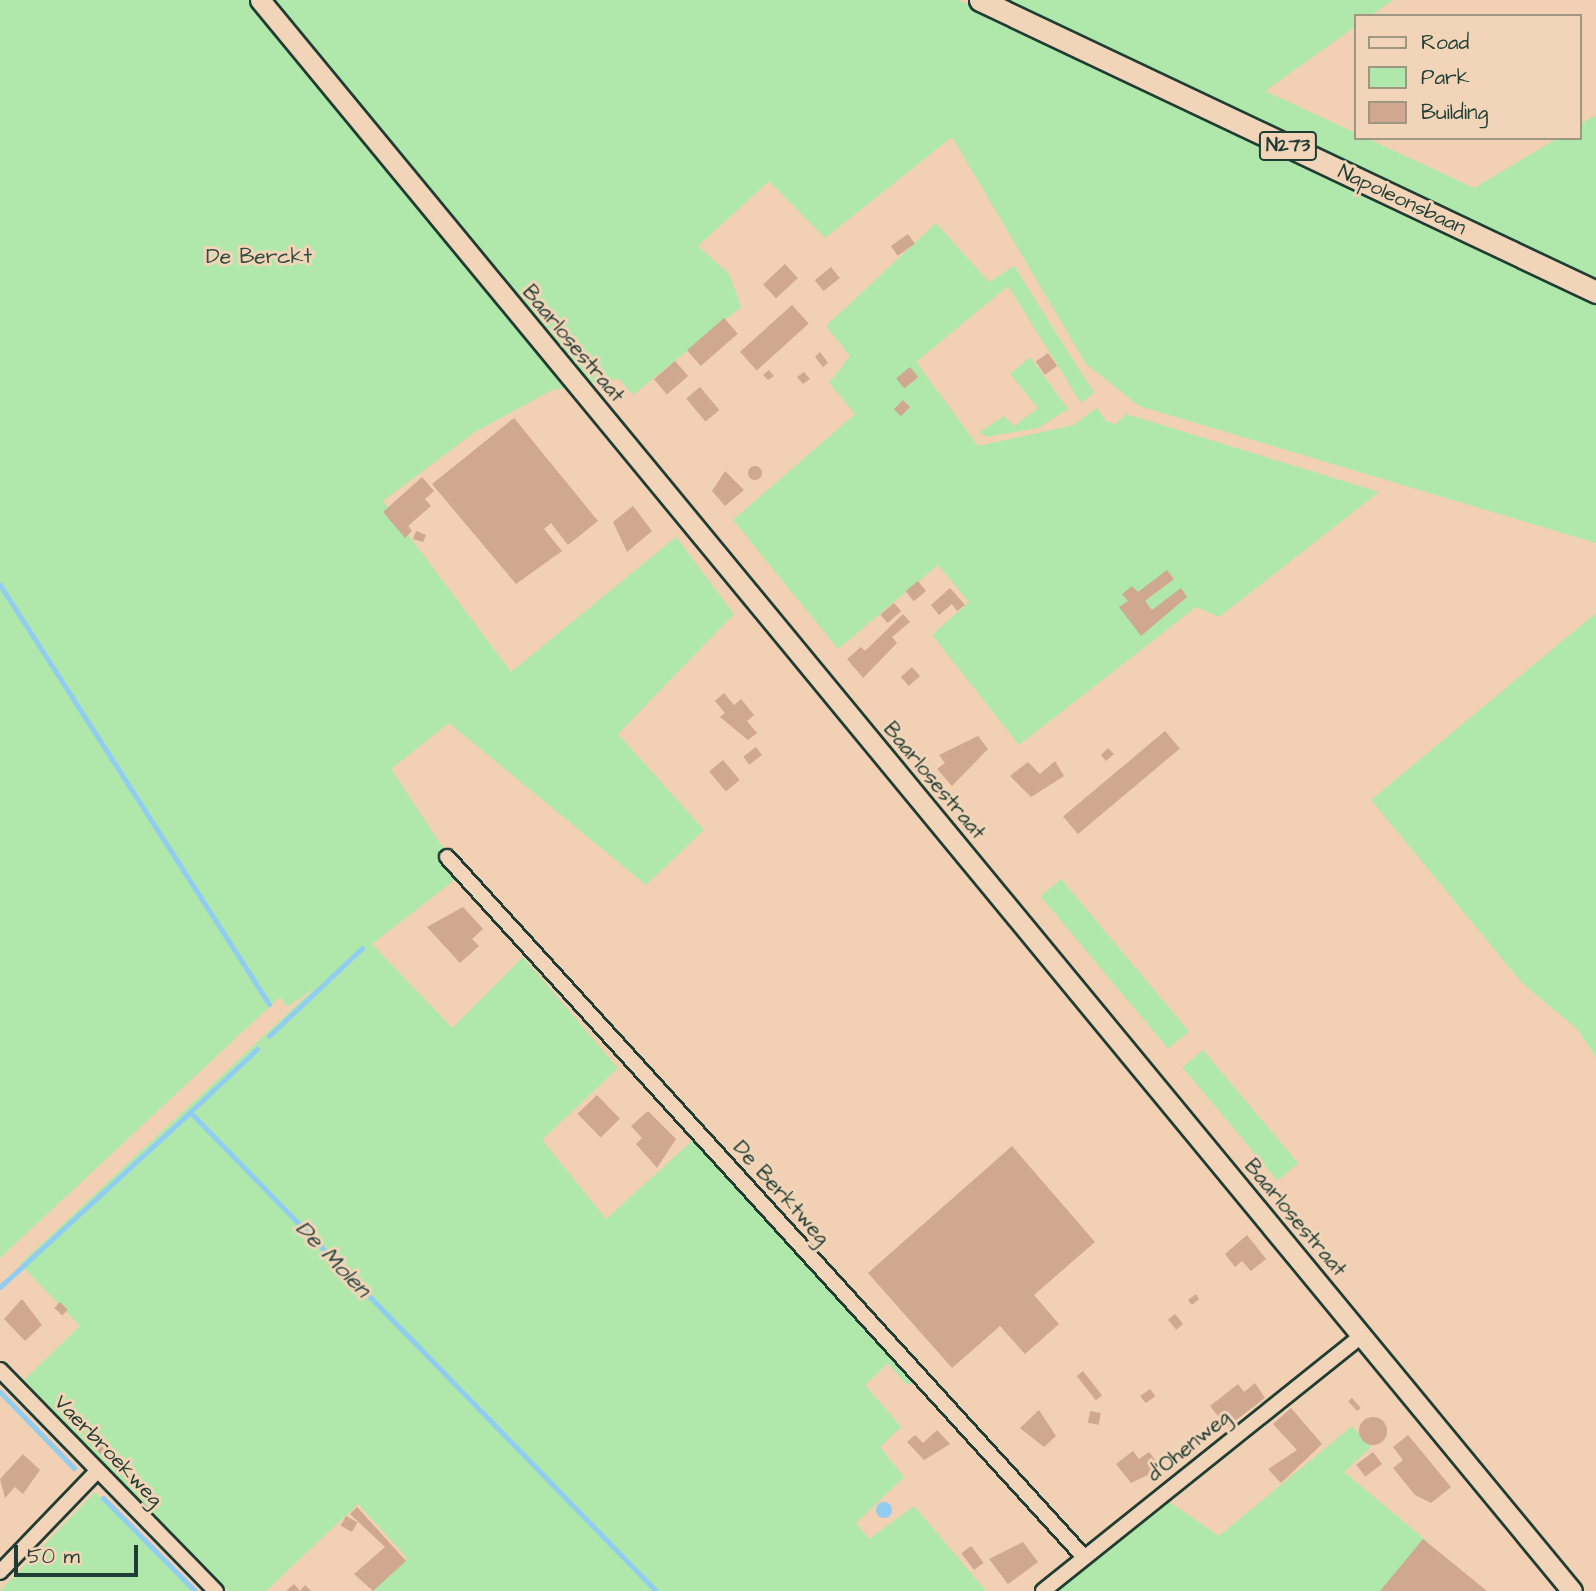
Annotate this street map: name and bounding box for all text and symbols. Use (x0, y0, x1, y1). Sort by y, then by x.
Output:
legend (1354, 14, 1582, 140)
text: Road (1421, 28, 1469, 57)
text: Park (1421, 63, 1470, 92)
text: Building (1421, 98, 1488, 127)
road number: N273 (1258, 130, 1318, 162)
street label: Napoleonsbaan (1334, 159, 1470, 241)
park label: De Berckt (206, 244, 312, 270)
street label: Baarlosestraat (517, 280, 629, 408)
street label: Baarlosestraat (878, 717, 990, 845)
street label: De Berktweg (728, 1136, 834, 1250)
street label: Baarlosestraat (1239, 1154, 1351, 1282)
water label: De Molen (290, 1215, 376, 1303)
street label: Vaerbroekweg (48, 1390, 168, 1512)
street label: d'Ohenweg (1142, 1405, 1236, 1487)
scale bar (18, 1532, 142, 1576)
text: 50 m (27, 1542, 80, 1571)

